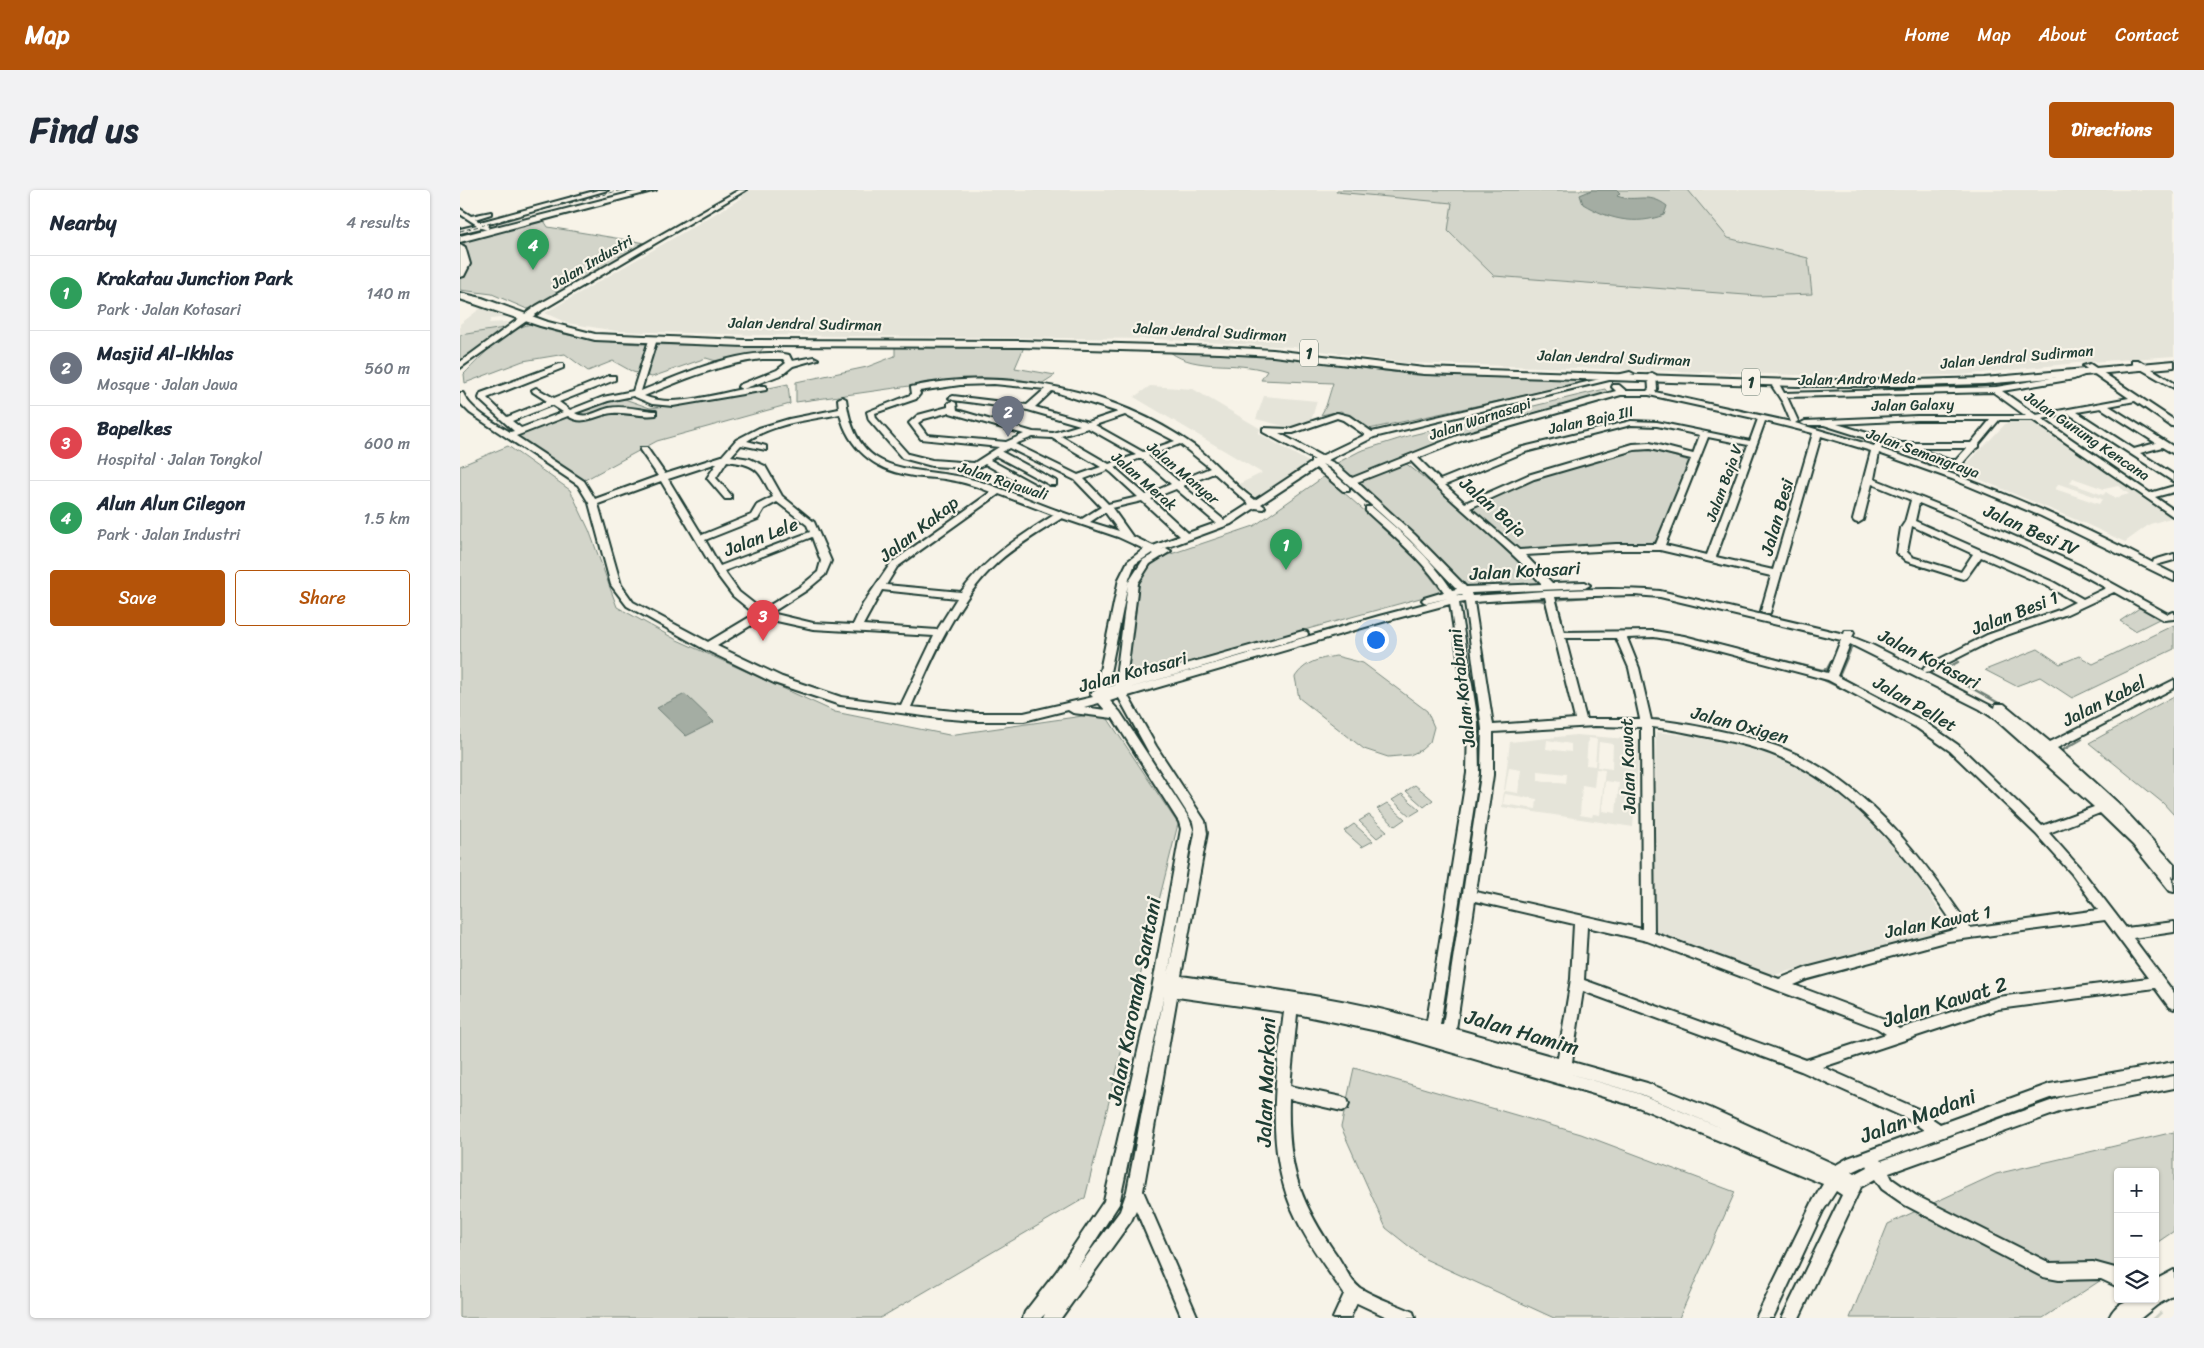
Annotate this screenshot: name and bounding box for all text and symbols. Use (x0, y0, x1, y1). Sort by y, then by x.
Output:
text: Map (25, 14, 69, 56)
text: Home (1905, 19, 1950, 51)
text: Map (1978, 19, 2011, 51)
text: About (2039, 19, 2087, 51)
text: Contact (2115, 19, 2179, 51)
text: Find us (30, 99, 138, 161)
button: Directions (2049, 102, 2174, 158)
text: Nearby (50, 204, 116, 242)
text: 4 results (346, 208, 410, 237)
street label: Jalan Industri (545, 227, 639, 297)
pin: 4 (517, 229, 549, 270)
text: Krakatau Junction Park (97, 262, 293, 295)
text: 1 (63, 279, 69, 308)
text: 140 m (367, 279, 410, 308)
text: Park · Jalan Kotasari (97, 295, 241, 324)
street label: Jalan Jendral Sudirman (727, 310, 882, 338)
street label: Jalan Jendral Sudirman (1132, 315, 1287, 349)
text: Masjid Al-Ikhlas (97, 337, 233, 370)
street label: Jalan Jendral Sudirman (1938, 337, 2095, 377)
road number: 1 (1300, 340, 1318, 367)
street label: Jalan Jendral Sudirman (1536, 342, 1691, 374)
text: 2 (61, 354, 71, 383)
text: 560 m (365, 354, 410, 383)
street label: Jalan Andro Meda (1797, 365, 1916, 393)
road number: 1 (1742, 368, 1760, 396)
text: Mosque · Jalan Jawa (97, 370, 238, 399)
street label: Jalan Gunung Kencana (2018, 384, 2156, 488)
street label: Jalan Warnasapi (1425, 390, 1535, 448)
street label: Jalan Galaxy (1871, 391, 1955, 419)
pin: 2 (992, 396, 1024, 437)
street label: Jalan Baja III (1545, 398, 1636, 442)
text: Bapelkes (97, 412, 172, 445)
street label: Jalan Semangraya (1862, 420, 1984, 486)
text: 3 (62, 429, 70, 458)
text: 600 m (364, 429, 410, 458)
street label: Jalan Manyar (1140, 434, 1226, 512)
street label: Jalan Baja V (1698, 440, 1750, 526)
street label: Jalan Merak (1105, 444, 1184, 518)
text: Hospital · Jalan Tongkol (97, 445, 262, 474)
street label: Jalan Rajawali (954, 454, 1052, 508)
street label: Jalan Baja (1451, 468, 1534, 546)
street label: Jalan Besi (1751, 474, 1803, 560)
text: Alun Alun Cilegon (97, 487, 245, 520)
street label: Jalan Kakap (871, 487, 966, 571)
street label: Jalan Besi IV (1977, 494, 2085, 566)
text: 4 (61, 504, 71, 533)
text: 1.5 km (364, 504, 410, 533)
street label: Jalan Lele (718, 508, 803, 566)
text: Park · Jalan Industri (97, 520, 240, 549)
pin: 1 (1270, 529, 1302, 570)
street label: Jalan Kotasari (1468, 552, 1582, 590)
button: Save (50, 570, 225, 626)
button: Share (235, 570, 410, 626)
street label: Jalan Besi 1 (1966, 582, 2063, 645)
pin: 3 (747, 600, 779, 641)
street label: Jalan Kotasari (1871, 619, 1987, 699)
street label: Jalan Kotabumi (1439, 626, 1485, 750)
your location (1363, 627, 1389, 653)
street label: Jalan Kotasari (1074, 642, 1192, 702)
street label: Jalan Pellet (1866, 666, 1963, 741)
street label: Jalan Kabel (2056, 666, 2152, 736)
street label: Jalan Oxigen (1687, 696, 1793, 753)
street label: Jalan Kawat (1610, 718, 1646, 815)
street label: Jalan Karomah Santani (1095, 892, 1173, 1109)
street label: Jalan Kawat 1 (1881, 896, 1994, 948)
street label: Jalan Kawat 2 (1877, 965, 2012, 1039)
street label: Jalan Hamim (1459, 997, 1584, 1066)
street label: Jalan Markoni (1245, 1015, 1287, 1148)
street label: Jalan Madani (1854, 1077, 1982, 1155)
map controls (2114, 1168, 2159, 1303)
button: + (2114, 1168, 2159, 1213)
button: − (2114, 1213, 2159, 1258)
button: layers (2114, 1258, 2159, 1303)

